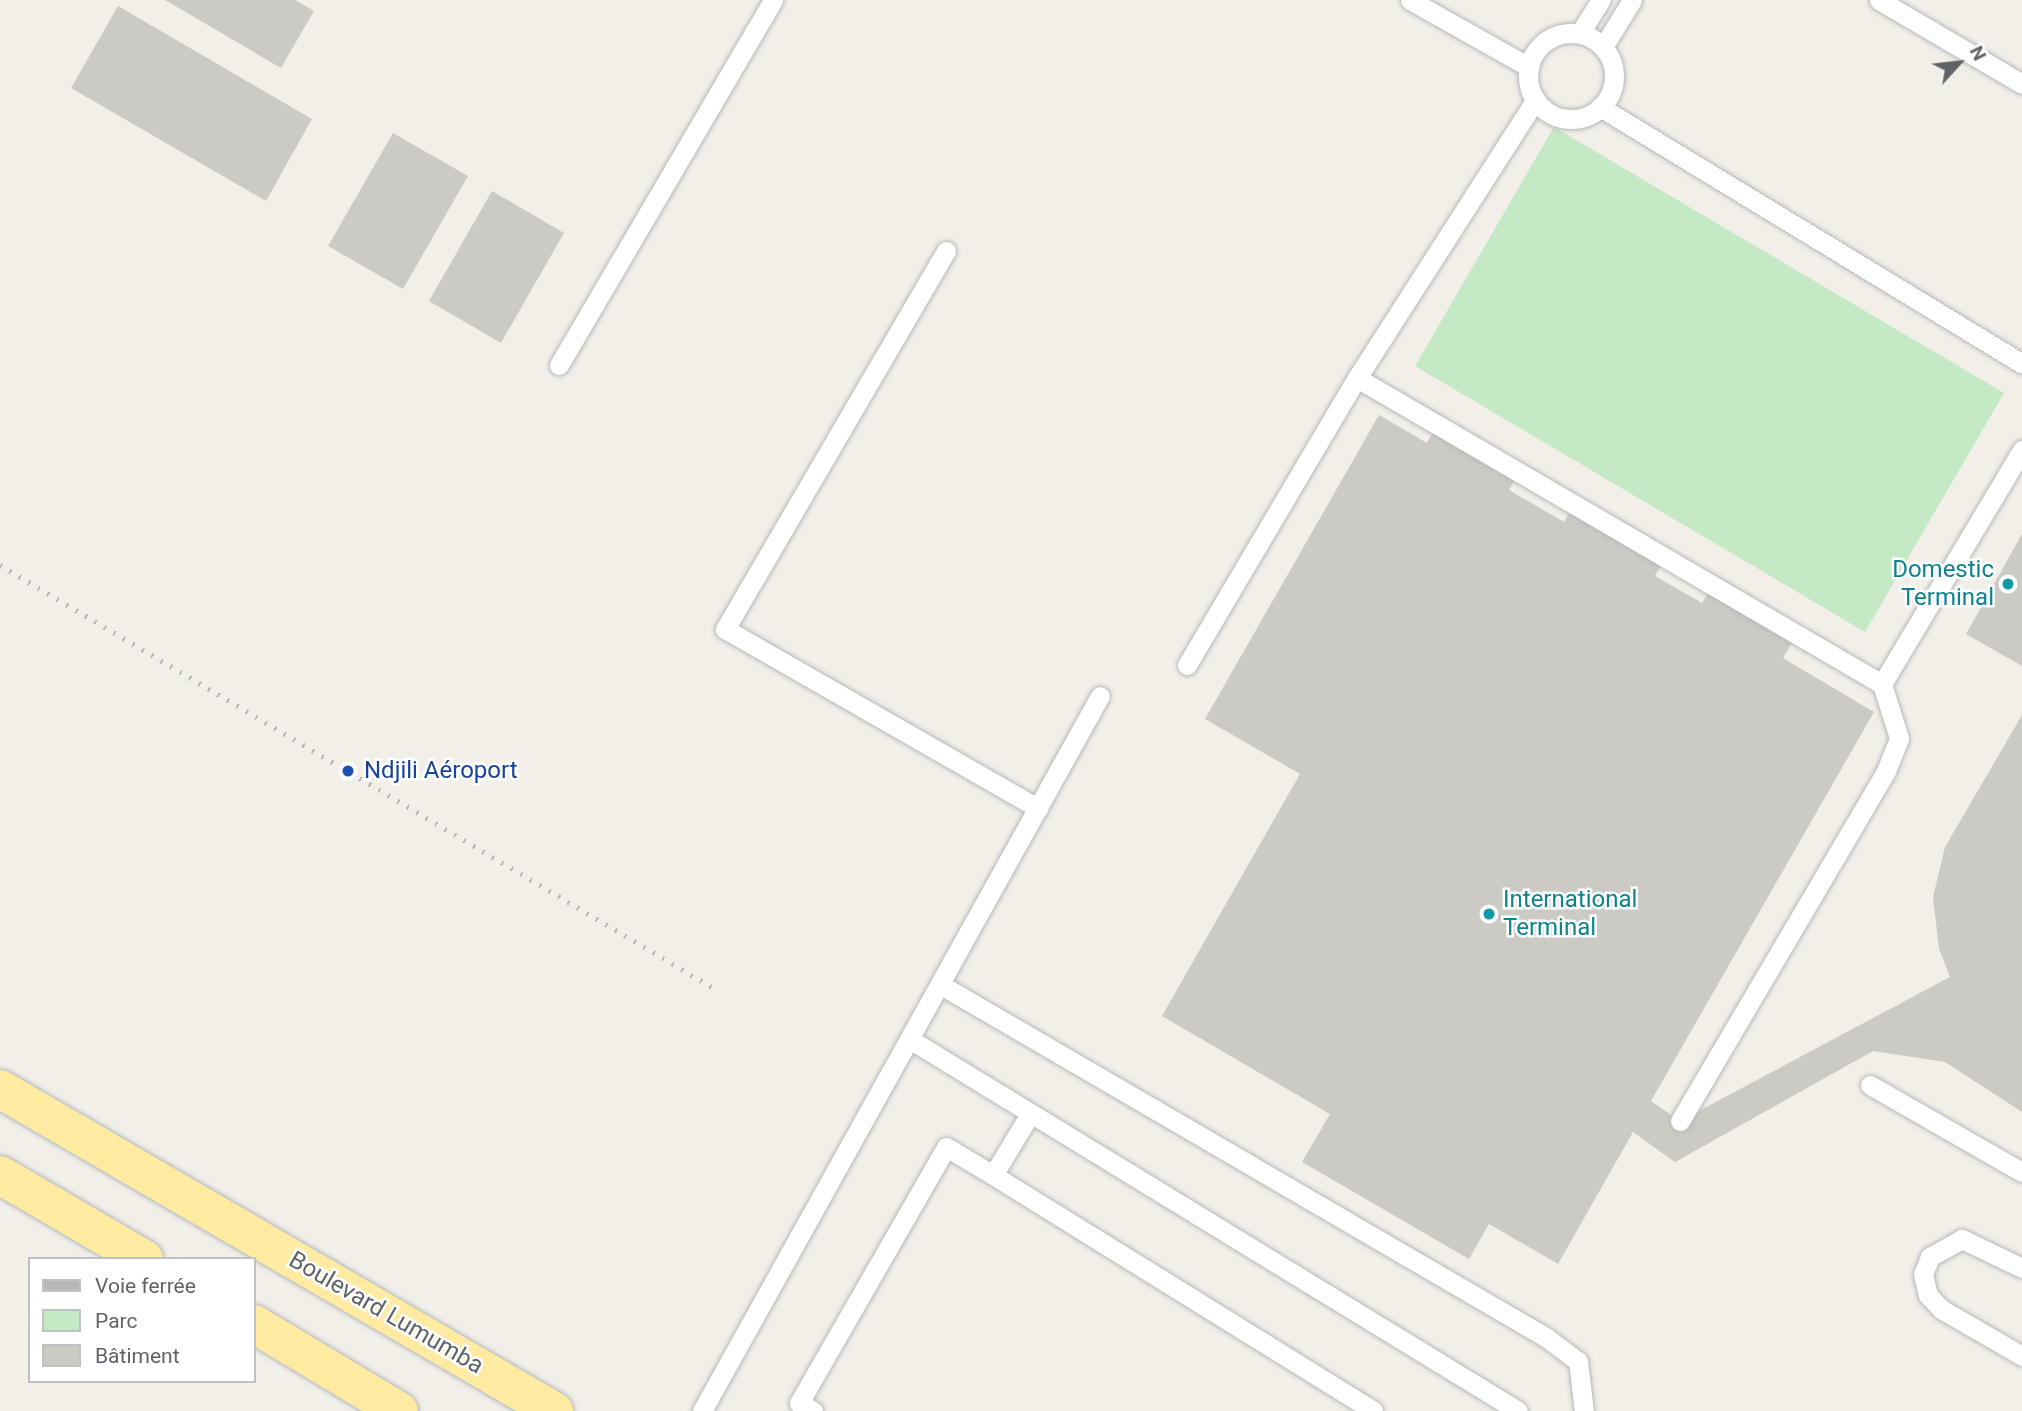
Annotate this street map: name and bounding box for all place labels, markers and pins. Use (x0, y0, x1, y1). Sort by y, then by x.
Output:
place label: Domestic Terminal (1892, 556, 1994, 612)
marker: Domestic Terminal (2000, 576, 2016, 592)
place label: Ndjili Aéroport (364, 757, 518, 785)
marker: Ndjili Aéroport (338, 761, 358, 781)
place label: International Terminal (1503, 886, 1637, 942)
marker: International Terminal (1481, 906, 1497, 922)

